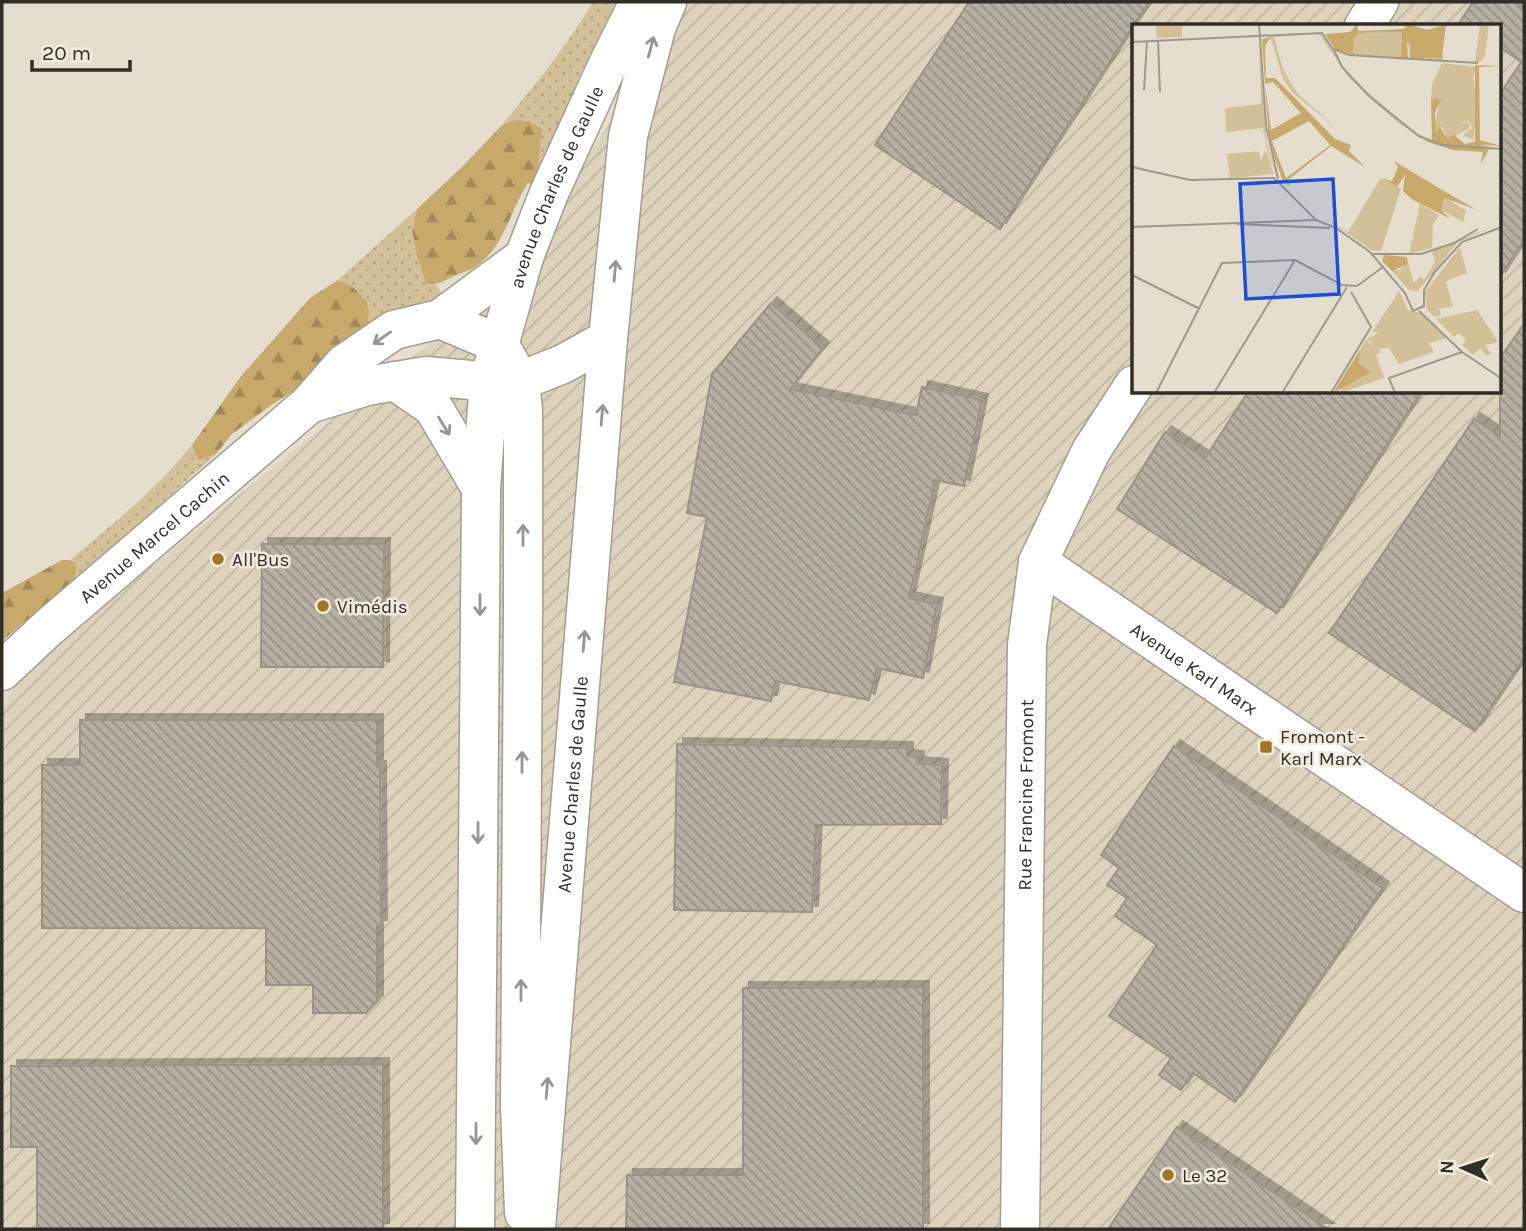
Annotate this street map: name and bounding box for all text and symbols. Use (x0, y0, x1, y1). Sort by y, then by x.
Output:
inset map (1132, 24, 1502, 394)
scale bar (32, 28, 130, 72)
one-way arrow (645, 37, 658, 59)
text: 20 m (42, 41, 91, 65)
street label: avenue Charles de Gaulle (506, 83, 609, 291)
one-way arrow (609, 260, 622, 283)
one-way arrow (373, 331, 392, 345)
one-way arrow (596, 404, 609, 426)
one-way arrow (438, 415, 452, 435)
street label: Avenue Marcel Cachin (75, 467, 234, 608)
one-way arrow (516, 523, 530, 546)
place label: All'Bus (232, 549, 289, 571)
marker: All'Bus (210, 551, 226, 567)
one-way arrow (473, 593, 487, 616)
place label: Vimédis (337, 596, 408, 618)
marker: Vimédis (315, 598, 331, 614)
street label: Avenue Karl Marx (1126, 618, 1262, 720)
one-way arrow (578, 631, 591, 653)
street label: Avenue Charles de Gaulle (553, 675, 593, 894)
street label: Rue Francine Fromont (1014, 699, 1038, 891)
place label: Fromont - Karl Marx (1280, 726, 1365, 770)
marker: Fromont - Karl Marx (1258, 739, 1274, 755)
one-way arrow (515, 751, 529, 774)
one-way arrow (471, 821, 485, 844)
one-way arrow (514, 978, 527, 1001)
one-way arrow (541, 1077, 554, 1100)
one-way arrow (469, 1122, 482, 1145)
north arrow (1428, 1133, 1498, 1203)
text: N (1436, 1160, 1458, 1175)
place label: Le 32 (1182, 1165, 1227, 1187)
marker: Le 32 (1160, 1167, 1176, 1183)

